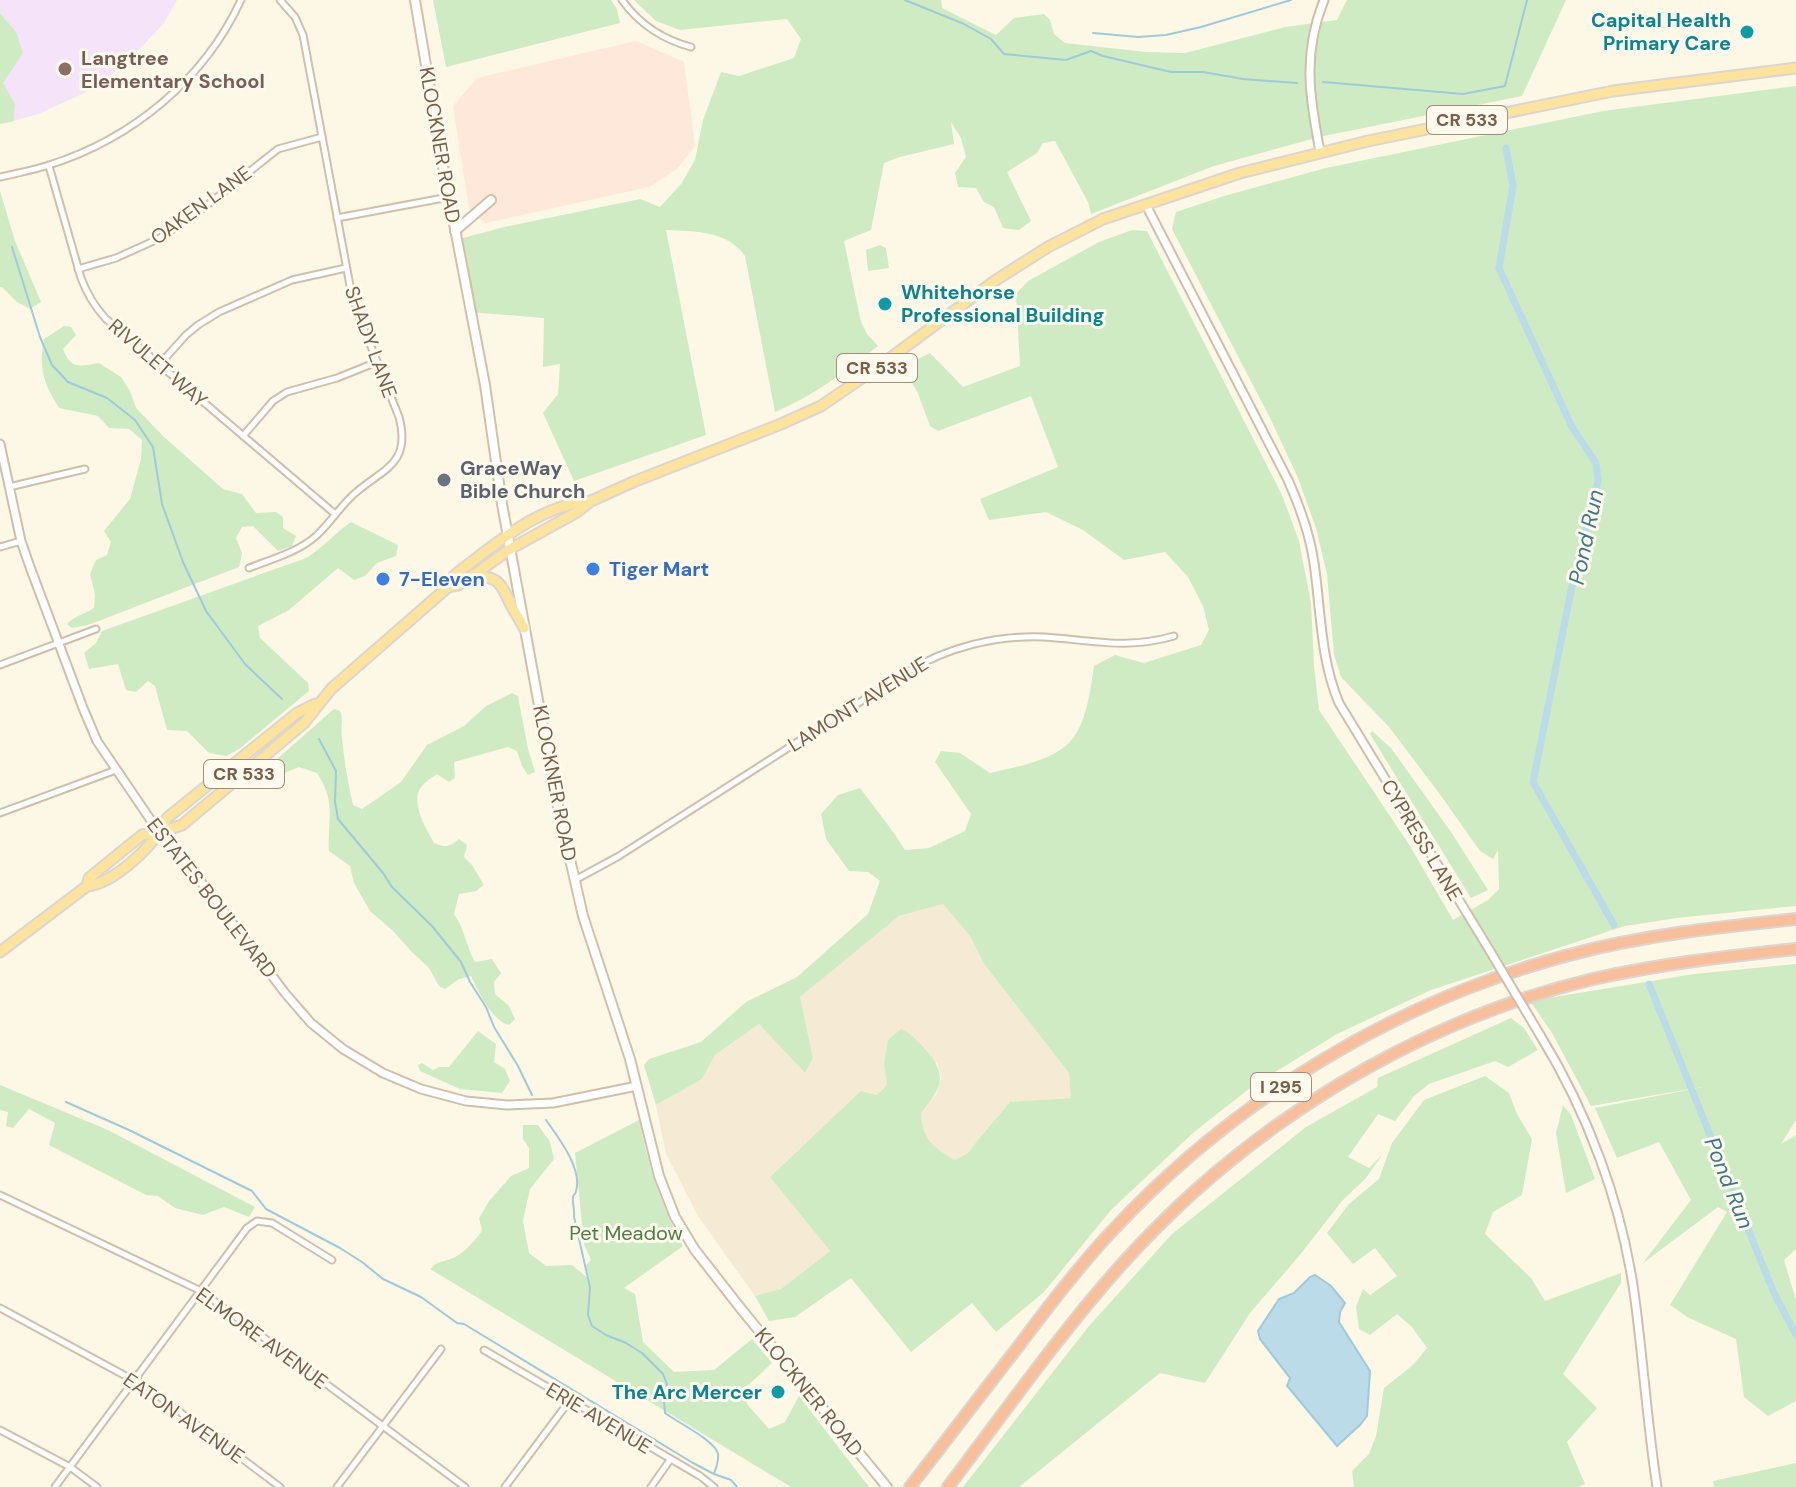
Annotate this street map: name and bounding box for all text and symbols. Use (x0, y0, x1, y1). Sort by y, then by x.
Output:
place label: Capital Health Primary Care (1591, 7, 1731, 56)
marker: Capital Health Primary Care (1738, 23, 1756, 41)
place label: Langtree Elementary School (81, 45, 265, 94)
marker: Langtree Elementary School (56, 60, 74, 78)
street label: KLOCKNER ROAD (413, 65, 467, 225)
road number: CR 533 (1427, 106, 1507, 134)
street label: OAKEN LANE (145, 160, 257, 250)
place label: Whitehorse Professional Building (901, 279, 1104, 328)
street label: SHADY LANE (339, 283, 403, 401)
marker: Whitehorse Professional Building (876, 295, 894, 313)
street label: RIVULET WAY (103, 313, 213, 413)
road number: CR 533 (837, 354, 917, 382)
place label: GraceWay Bible Church (460, 455, 585, 504)
marker: GraceWay Bible Church (435, 471, 453, 489)
water label: Pond Run (1562, 487, 1610, 587)
place label: Tiger Mart (609, 556, 709, 582)
marker: Tiger Mart (584, 560, 602, 578)
place label: 7-Eleven (399, 566, 485, 592)
marker: 7-Eleven (374, 570, 392, 588)
street label: LAMONT AVENUE (783, 650, 933, 758)
street label: KLOCKNER ROAD (527, 703, 583, 863)
road number: CR 533 (204, 760, 284, 788)
street label: CYPRESS LANE (1375, 774, 1469, 906)
street label: ESTATES BOULEVARD (141, 813, 283, 983)
road number: I 295 (1251, 1073, 1311, 1101)
water label: Pond Run (1697, 1133, 1761, 1233)
park label: Pet Meadow (569, 1220, 683, 1246)
street label: ELMORE AVENUE (191, 1281, 333, 1395)
street label: KLOCKNER ROAD (749, 1322, 869, 1462)
street label: EATON AVENUE (118, 1367, 250, 1469)
street label: ERIE AVENUE (541, 1376, 657, 1460)
place label: The Arc Mercer (612, 1379, 762, 1405)
marker: The Arc Mercer (769, 1383, 787, 1401)

